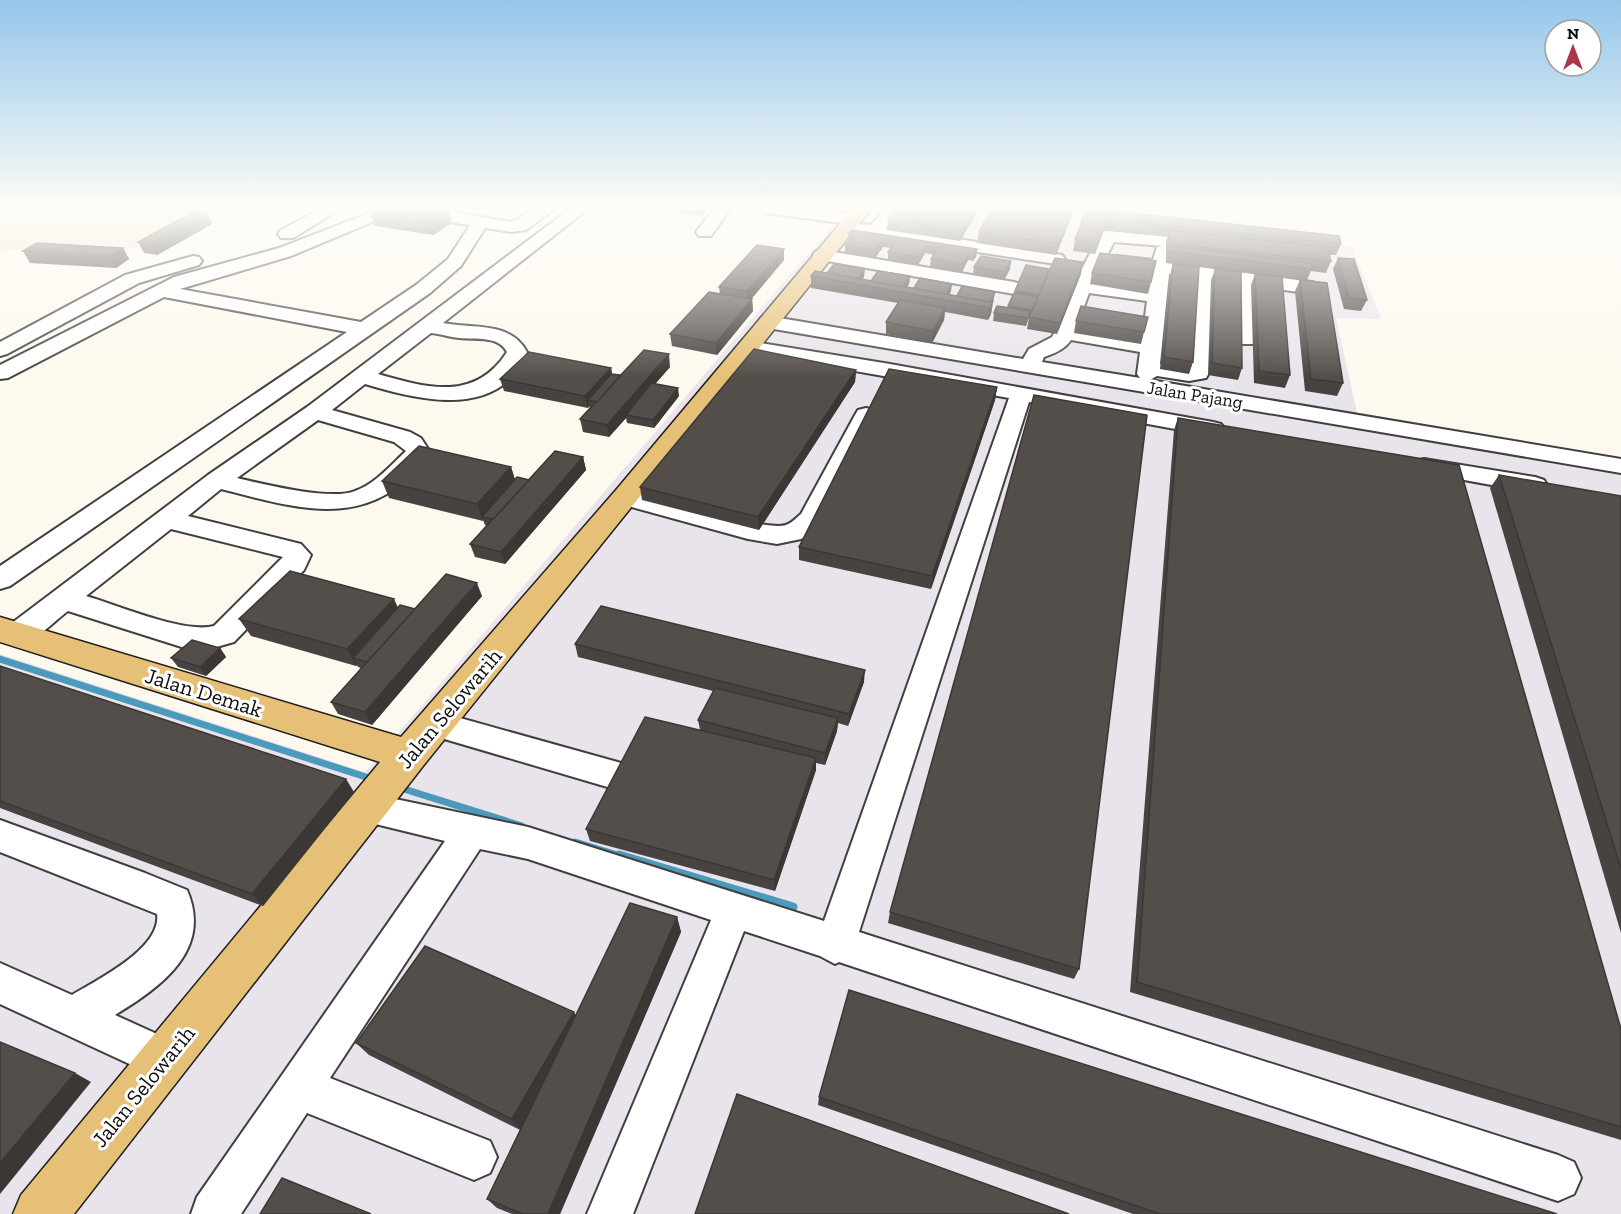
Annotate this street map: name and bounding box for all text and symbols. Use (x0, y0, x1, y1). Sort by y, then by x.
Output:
north arrow (1543, 18, 1603, 78)
text: N (1567, 24, 1579, 43)
street label: Jalan Pajang (1146, 377, 1245, 413)
street label: Jalan Selowarih (391, 642, 508, 774)
street label: Jalan Demak (142, 662, 266, 723)
street label: Jalan Selowarih (86, 1020, 201, 1152)

